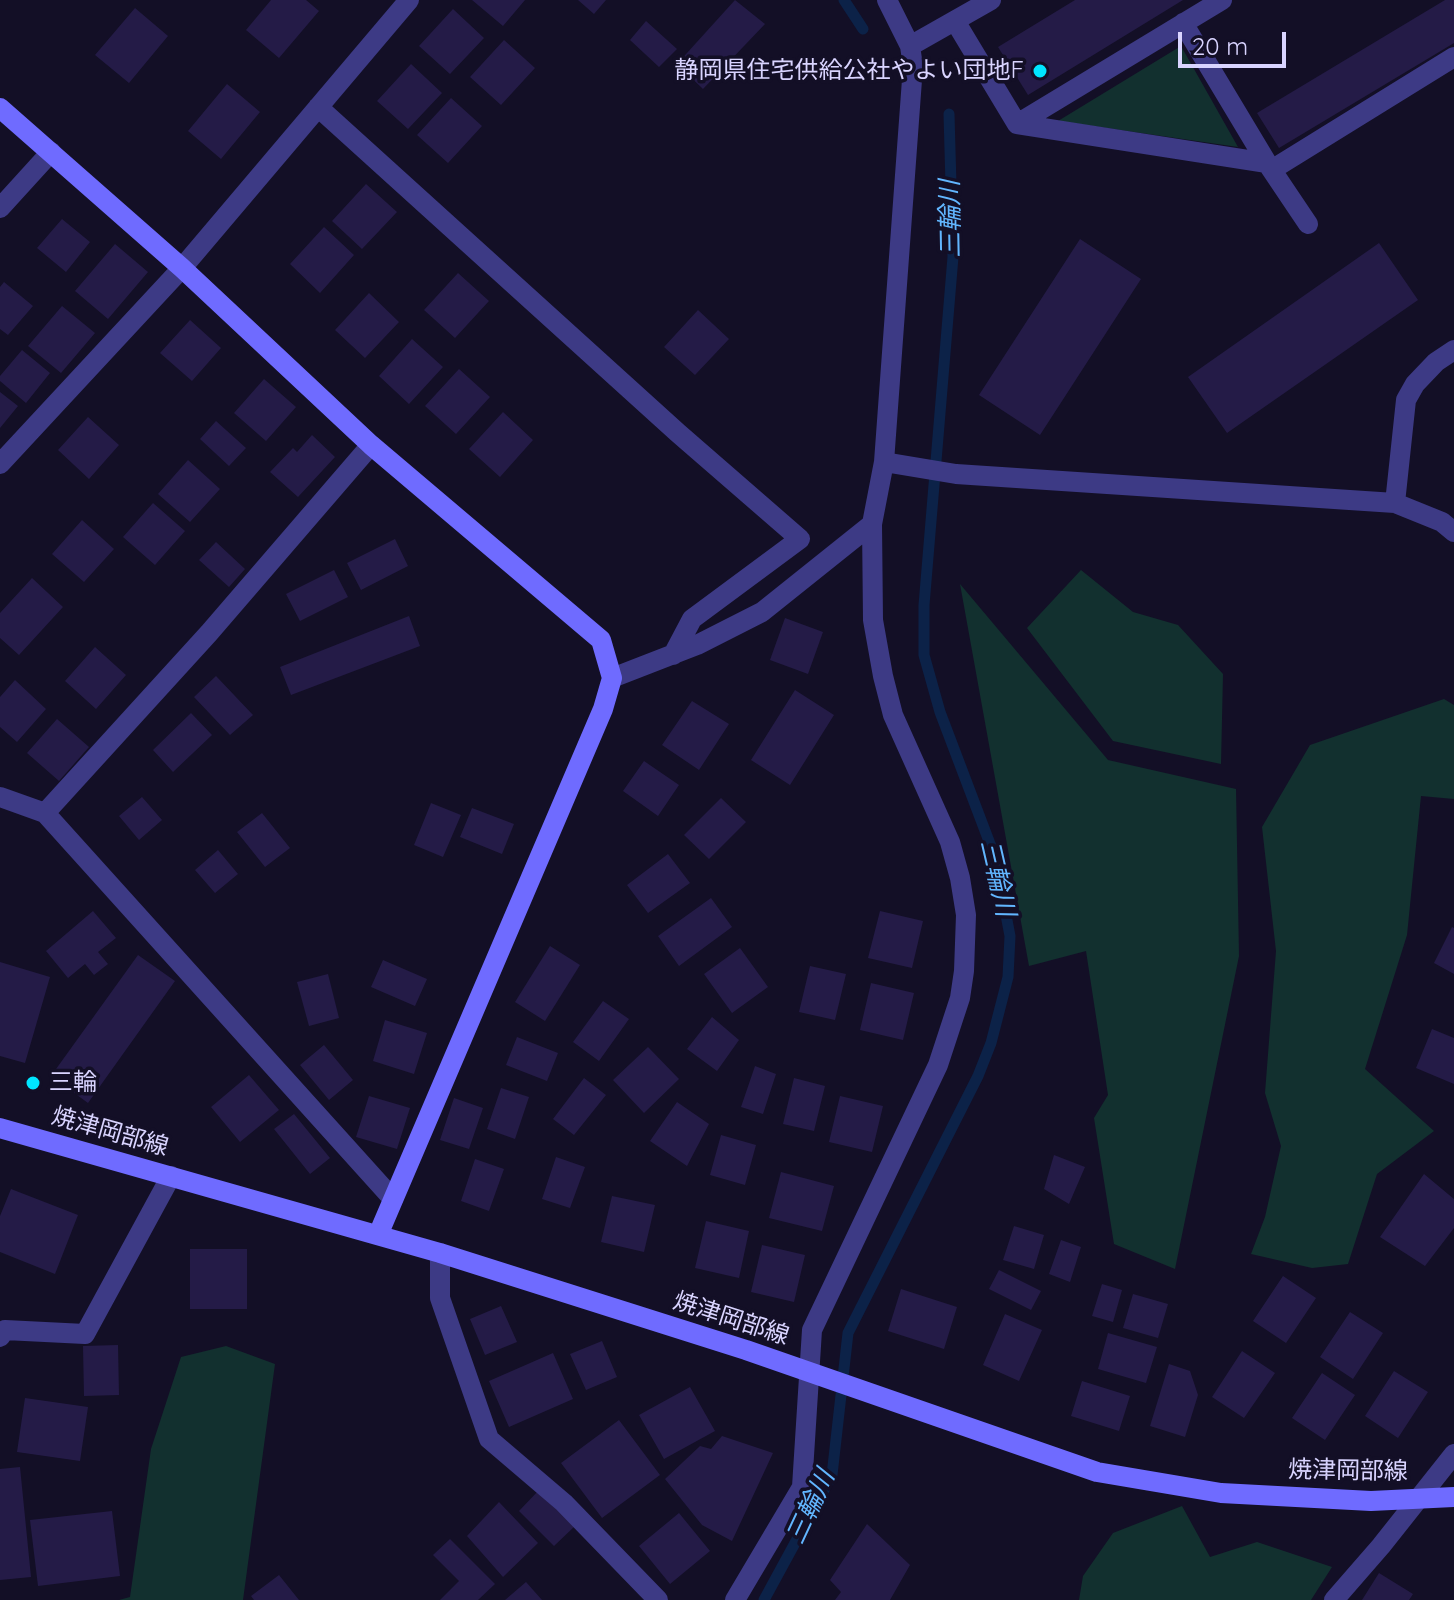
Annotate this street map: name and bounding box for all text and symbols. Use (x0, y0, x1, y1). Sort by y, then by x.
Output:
scale bar (1182, 16, 1290, 66)
text: 20 m (1192, 31, 1248, 61)
place label: 静岡県住宅供給公社やよい団地F (674, 57, 1024, 85)
marker: 静岡県住宅供給公社やよい団地F (1031, 62, 1049, 80)
water label: 三輪川 (935, 180, 967, 258)
water label: 三輪川 (973, 836, 1021, 920)
place label: 三輪 (49, 1069, 97, 1097)
marker: 三輪 (24, 1074, 42, 1092)
street label: 焼津岡部線 (48, 1102, 172, 1162)
street label: 焼津岡部線 (669, 1287, 793, 1351)
street label: 焼津岡部線 (1288, 1456, 1408, 1486)
water label: 三輪川 (780, 1465, 842, 1549)

